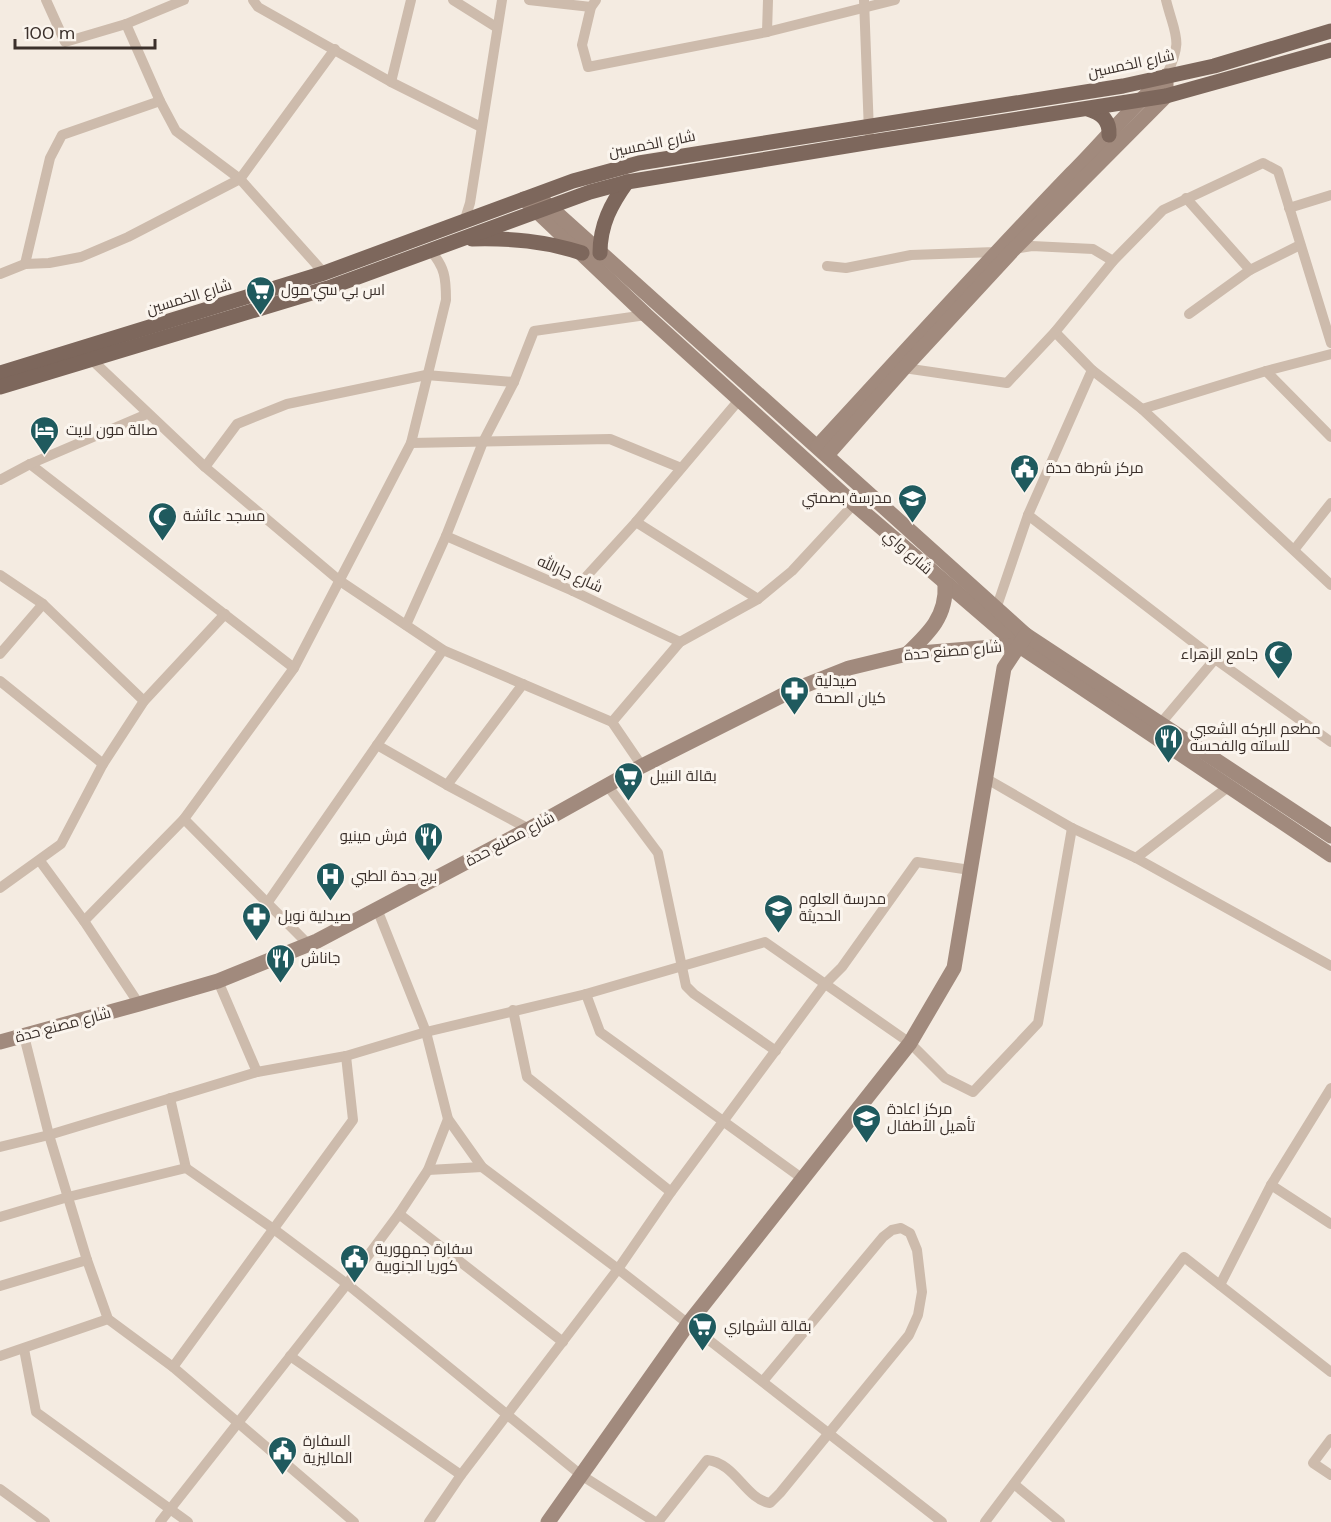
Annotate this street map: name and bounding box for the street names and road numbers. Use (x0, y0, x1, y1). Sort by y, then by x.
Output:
street label: شارع الخمسين (1086, 45, 1176, 84)
street label: شارع الخمسين (607, 126, 697, 163)
street label: شارع الخمسين (144, 275, 234, 320)
street label: شارع واي (878, 525, 937, 580)
street label: شارع جارالله (534, 551, 606, 598)
street label: شارع مصنع حدة (903, 637, 1003, 666)
street label: شارع مصنع حدة (462, 807, 559, 872)
street label: شارع مصنع حدة (13, 1003, 113, 1048)

